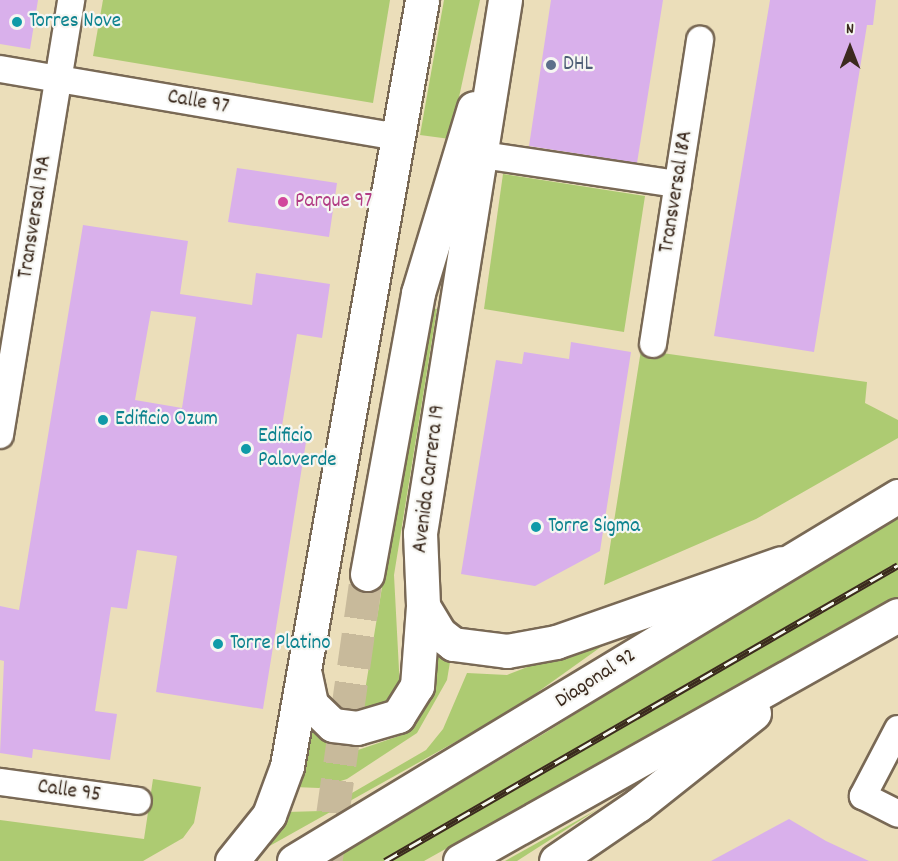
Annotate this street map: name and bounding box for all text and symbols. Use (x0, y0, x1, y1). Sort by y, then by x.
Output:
place label: Torres Nove (29, 9, 121, 35)
marker: Torres Nove (10, 15, 24, 29)
north arrow (820, 18, 880, 78)
text: N (846, 18, 854, 41)
place label: DHL (563, 52, 593, 78)
marker: DHL (544, 58, 558, 72)
street label: Calle 97 (165, 85, 231, 121)
street label: Transversal 18A (655, 129, 699, 255)
street label: Transversal 19A (14, 154, 58, 280)
place label: Parque 97 (295, 189, 372, 215)
marker: Parque 97 (276, 195, 290, 209)
street label: Avenida Carrera 19 (408, 403, 452, 555)
place label: Edificio Ozum (115, 407, 218, 433)
marker: Edificio Ozum (96, 413, 110, 427)
place label: Edificio Paloverde (258, 424, 337, 474)
marker: Edificio Paloverde (239, 442, 253, 456)
place label: Torre Sigma (548, 514, 640, 540)
marker: Torre Sigma (529, 520, 543, 534)
place label: Torre Platino (230, 631, 331, 657)
marker: Torre Platino (211, 637, 225, 651)
street label: Diagonal 92 (551, 644, 641, 714)
street label: Calle 95 (36, 775, 102, 809)

